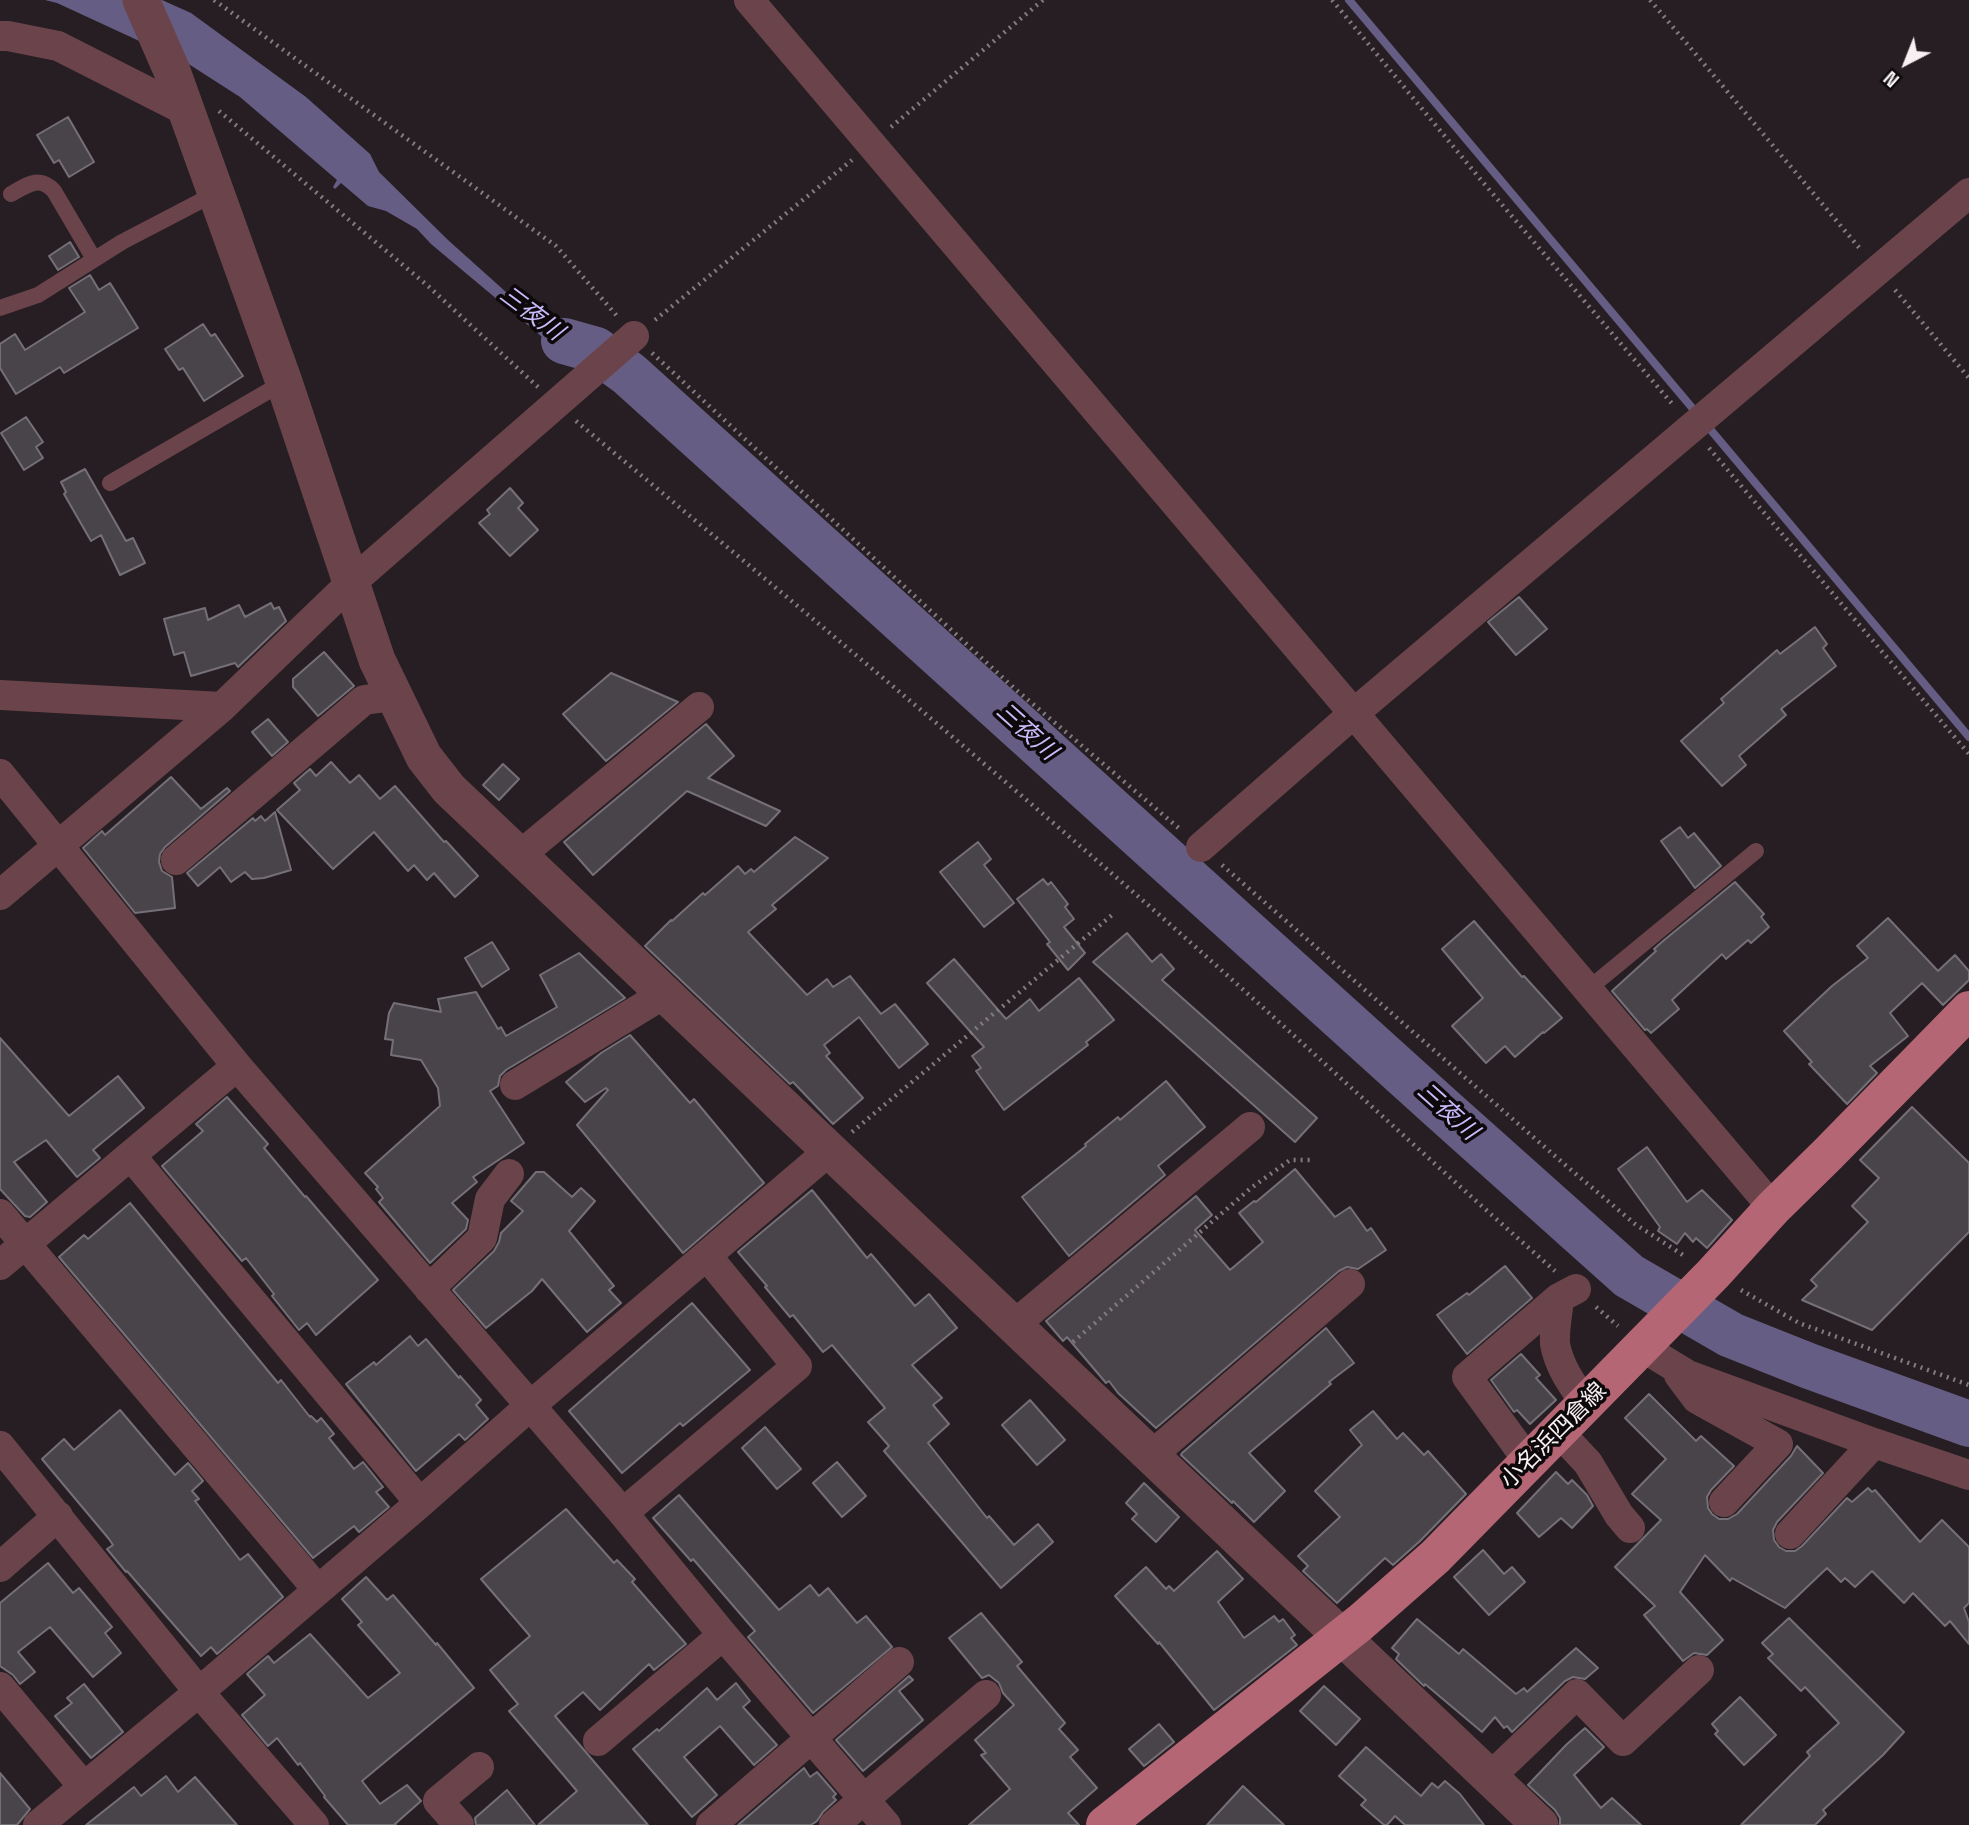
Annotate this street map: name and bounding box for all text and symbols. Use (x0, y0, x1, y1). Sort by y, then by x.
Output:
north arrow (1871, 28, 1941, 98)
text: N (1879, 65, 1905, 93)
water label: 三夜川 (494, 281, 568, 347)
water label: 三夜川 (990, 697, 1062, 767)
water label: 三夜川 (1411, 1077, 1483, 1147)
street label: 小名浜四倉線 (1495, 1377, 1613, 1495)

